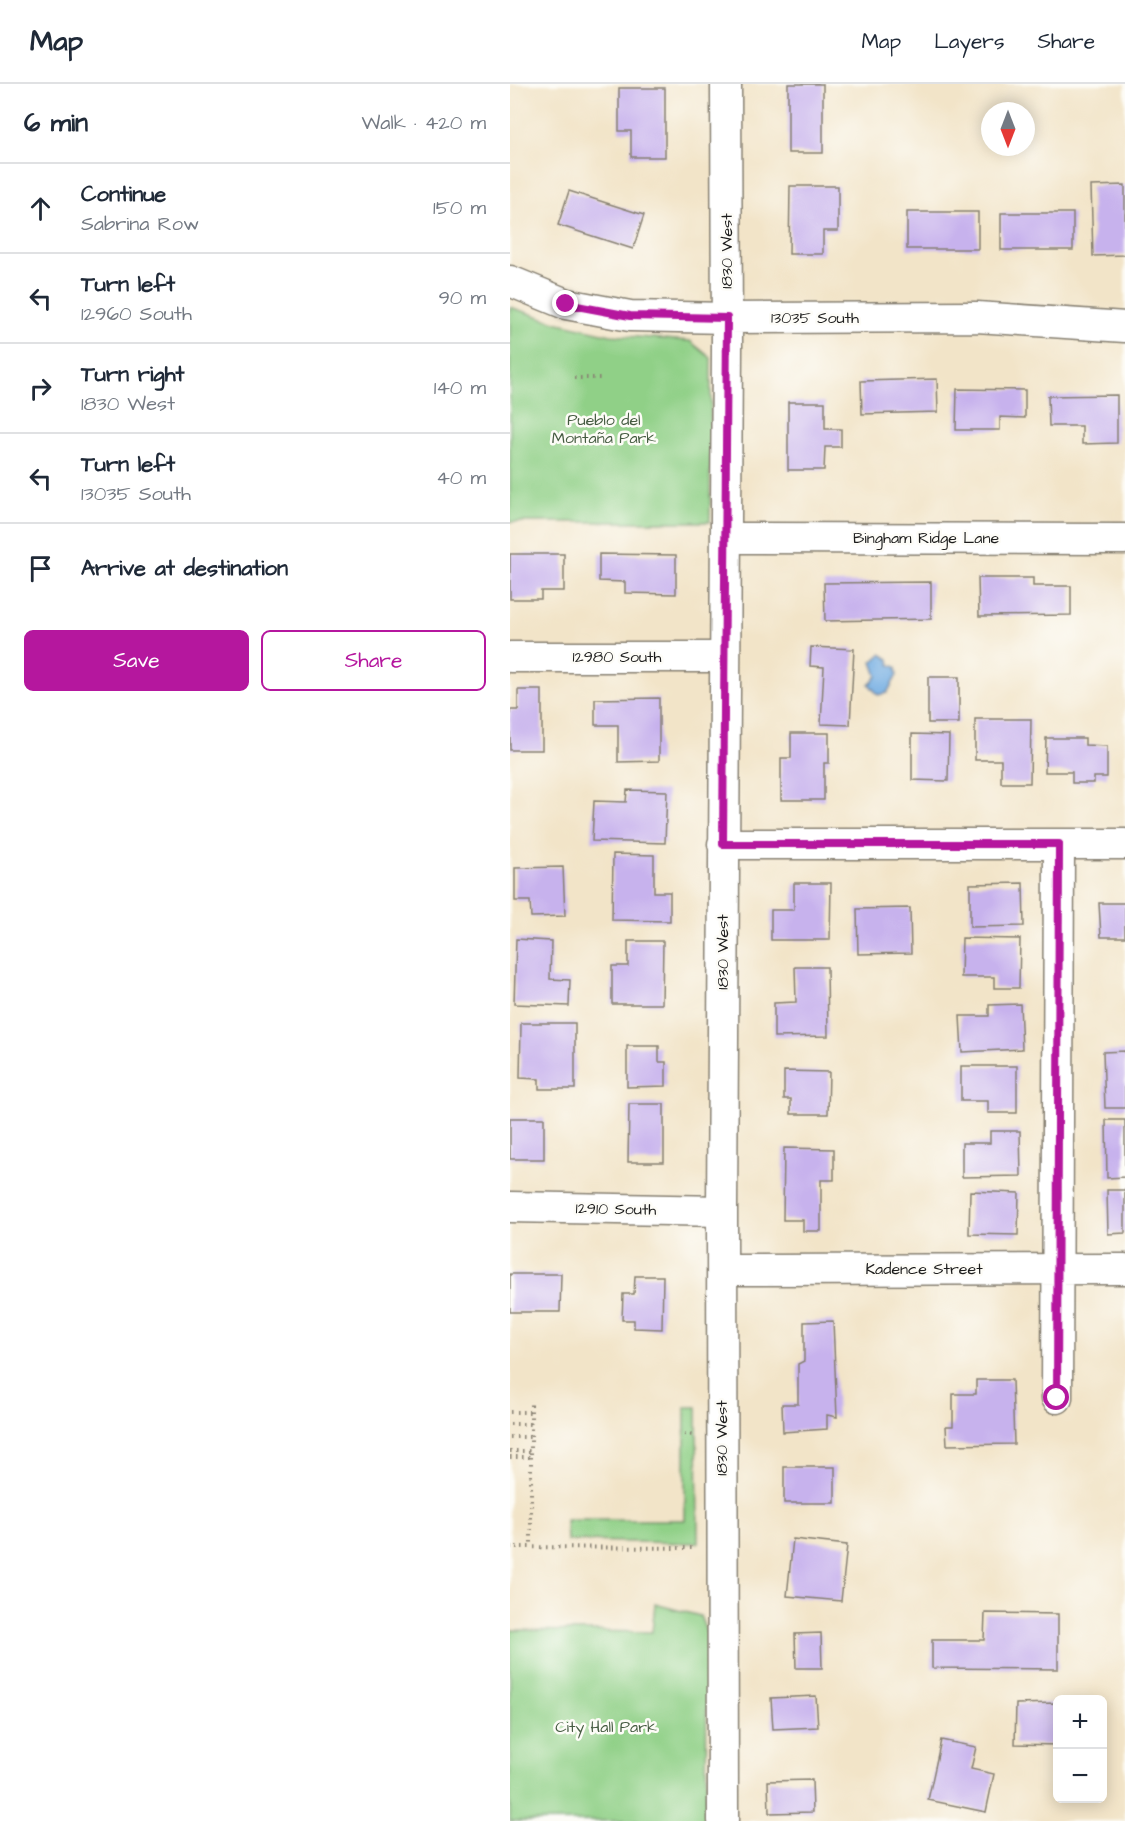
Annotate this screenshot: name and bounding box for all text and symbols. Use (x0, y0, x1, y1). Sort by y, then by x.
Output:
text: Map (30, 22, 83, 61)
text: Map (861, 27, 901, 56)
text: Layers (934, 27, 1004, 56)
text: Share (1037, 27, 1095, 56)
north arrow (981, 102, 1035, 156)
text: 6 min (24, 105, 88, 141)
text: Walk · 420 m (362, 109, 486, 137)
text: Continue (81, 179, 166, 210)
icon: ahead (24, 192, 57, 225)
text: 150 m (433, 194, 486, 222)
text: Sabrina Row (81, 210, 199, 238)
street label: 1830 West (716, 213, 738, 289)
text: Turn left (81, 269, 175, 300)
icon: left (24, 282, 57, 315)
text: 90 m (438, 284, 486, 312)
route end (552, 290, 578, 316)
text: 12960 South (81, 300, 192, 328)
street label: 13035 South (771, 307, 859, 329)
text: Turn right (81, 359, 184, 390)
icon: right (24, 372, 57, 405)
text: 140 m (434, 374, 486, 402)
text: 1830 West (81, 390, 175, 418)
park label: Pueblo del Montaña Park (552, 409, 656, 449)
text: Turn left (81, 449, 175, 480)
icon: left (24, 462, 57, 495)
text: 40 m (436, 464, 486, 492)
text: 13035 South (81, 480, 191, 508)
street label: Bingham Ridge Lane (853, 527, 999, 550)
icon: arrive (24, 552, 57, 585)
text: Arrive at destination (81, 553, 288, 584)
button: Save (24, 630, 249, 691)
button: Share (261, 630, 486, 691)
street label: 12980 South (573, 646, 662, 668)
street label: 1830 West (712, 914, 734, 990)
street label: 12910 South (575, 1197, 657, 1221)
street label: Kadence Street (865, 1258, 983, 1280)
route start (1043, 1384, 1069, 1410)
street label: 1830 West (711, 1400, 733, 1476)
map controls (1053, 1695, 1107, 1803)
button: + (1053, 1695, 1107, 1749)
park label: City Hall Park (555, 1716, 657, 1739)
button: − (1053, 1749, 1107, 1803)

